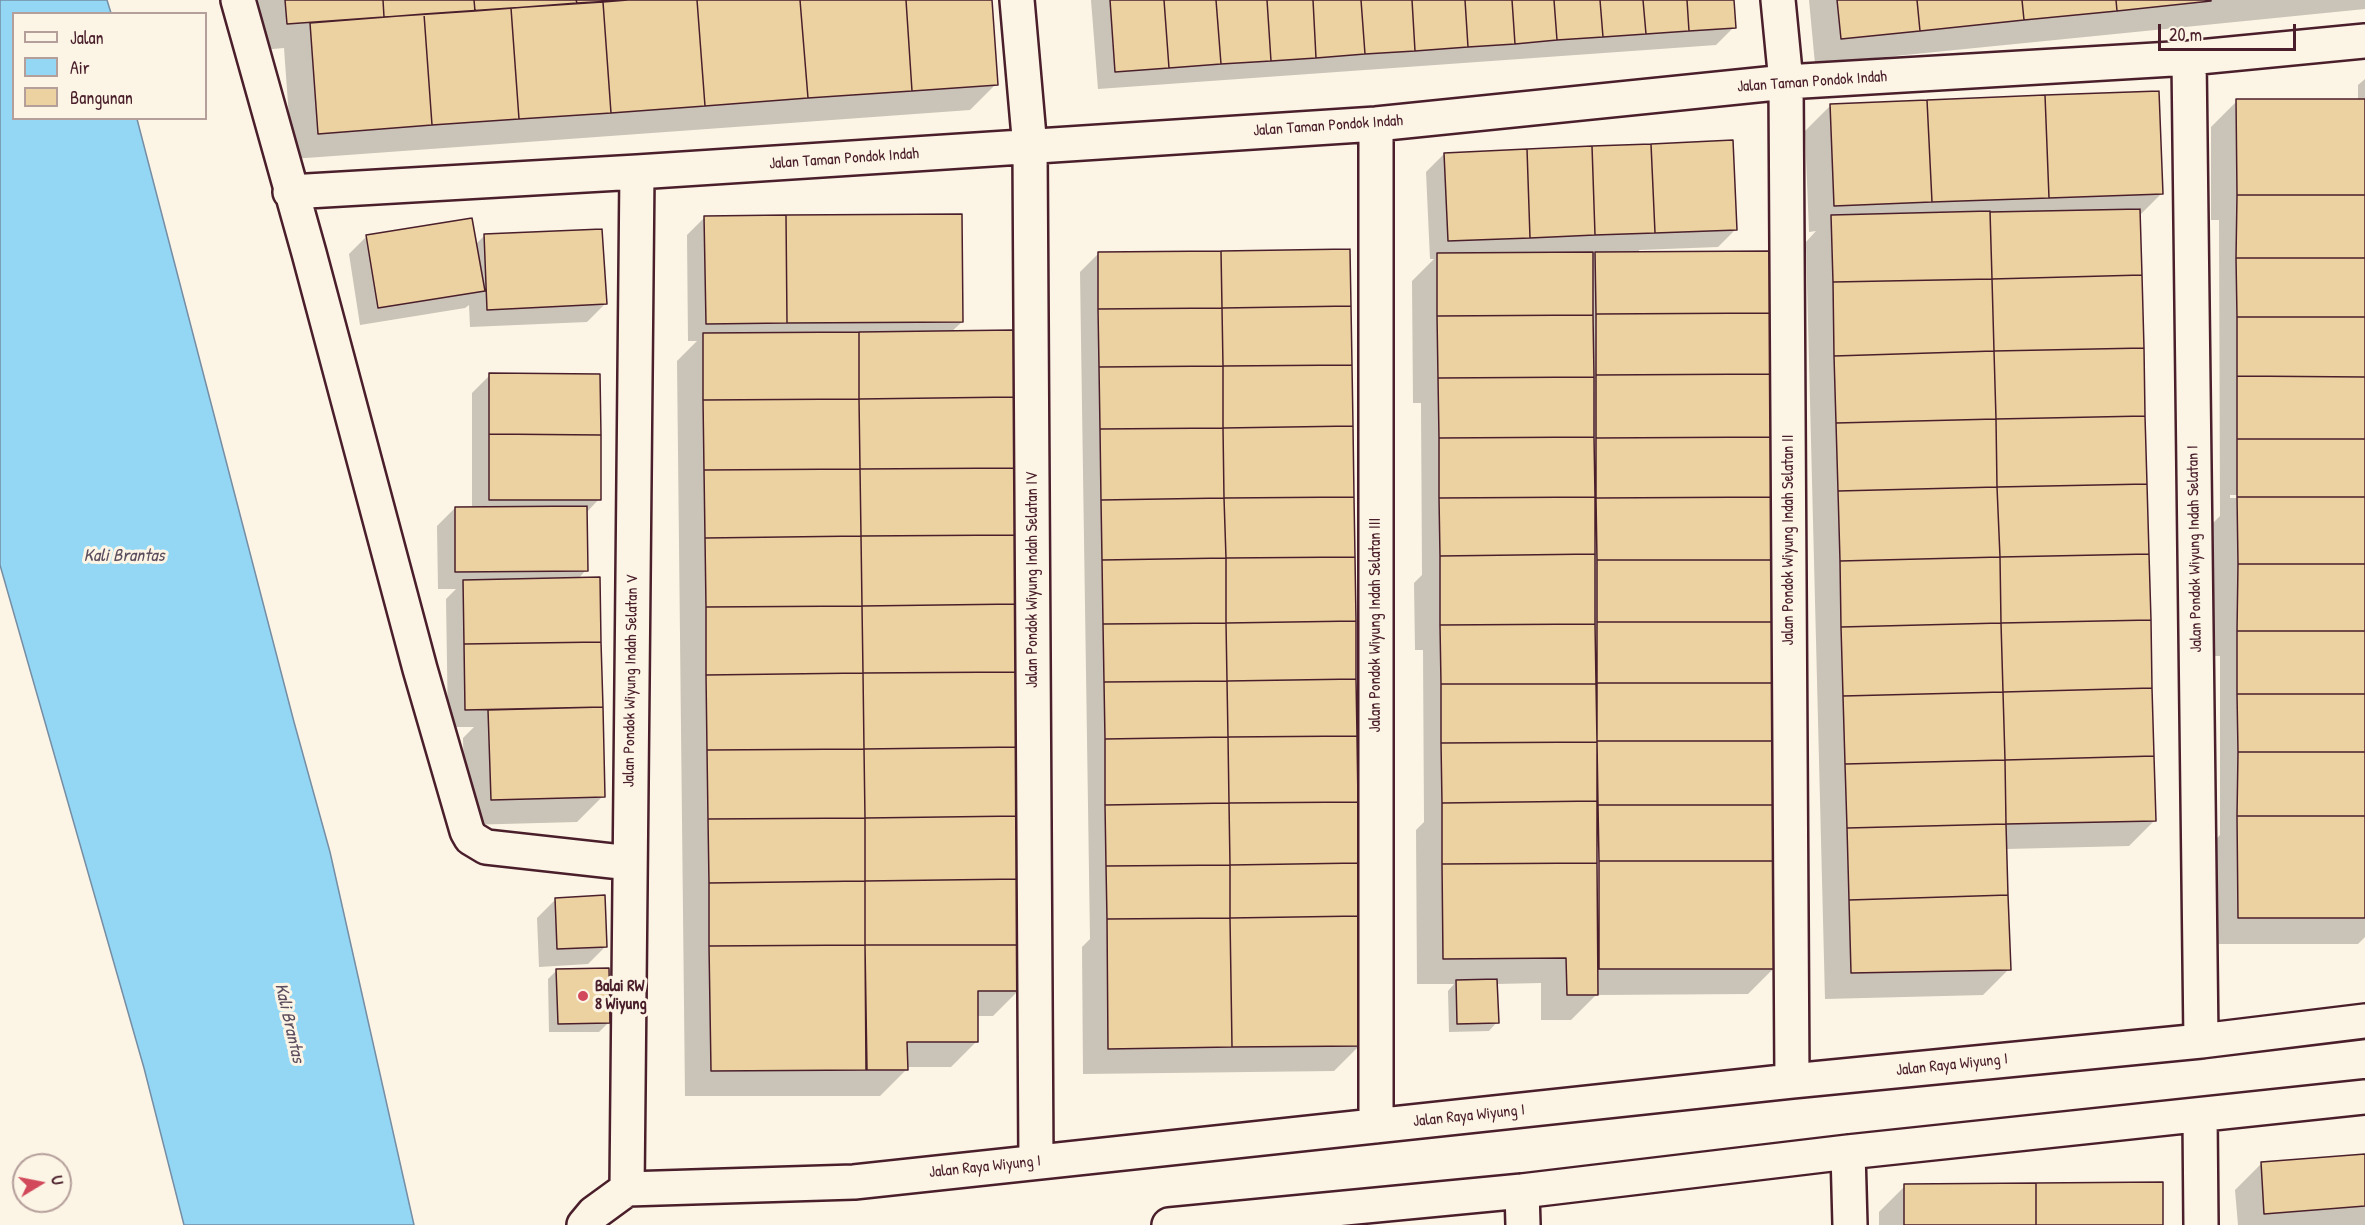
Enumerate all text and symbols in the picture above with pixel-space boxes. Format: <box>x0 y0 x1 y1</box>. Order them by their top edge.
legend <box>12 12 207 120</box>
scale bar <box>2161 12 2299 50</box>
text: 20 m <box>2169 22 2202 47</box>
text: Jalan <box>70 25 104 50</box>
text: Air <box>70 55 90 80</box>
street label: Jalan Taman Pondok Indah <box>1736 67 1888 97</box>
text: Bangunan <box>70 85 133 110</box>
street label: Jalan Taman Pondok Indah <box>1252 111 1404 141</box>
street label: Jalan Taman Pondok Indah <box>768 144 920 174</box>
street label: Jalan Pondok Wiyung Indah Selatan II <box>1779 434 1799 646</box>
street label: Jalan Pondok Wiyung Indah Selatan I <box>2184 445 2206 653</box>
street label: Jalan Pondok Wiyung Indah Selatan IV <box>1023 472 1043 688</box>
street label: Jalan Pondok Wiyung Indah Selatan III <box>1366 518 1386 732</box>
water label: Kali Brantas <box>84 545 164 567</box>
street label: Jalan Pondok Wiyung Indah Selatan V <box>620 575 642 787</box>
place label: Balai RW 8 Wiyung <box>595 977 647 1015</box>
water label: Kali Brantas <box>269 981 309 1065</box>
marker: Balai RW 8 Wiyung <box>576 989 590 1003</box>
street label: Jalan Raya Wiyung I <box>1895 1050 2009 1080</box>
street label: Jalan Raya Wiyung I <box>1412 1101 1526 1131</box>
street label: Jalan Raya Wiyung I <box>928 1152 1042 1182</box>
north arrow <box>12 1153 72 1213</box>
text: U <box>46 1174 69 1186</box>

